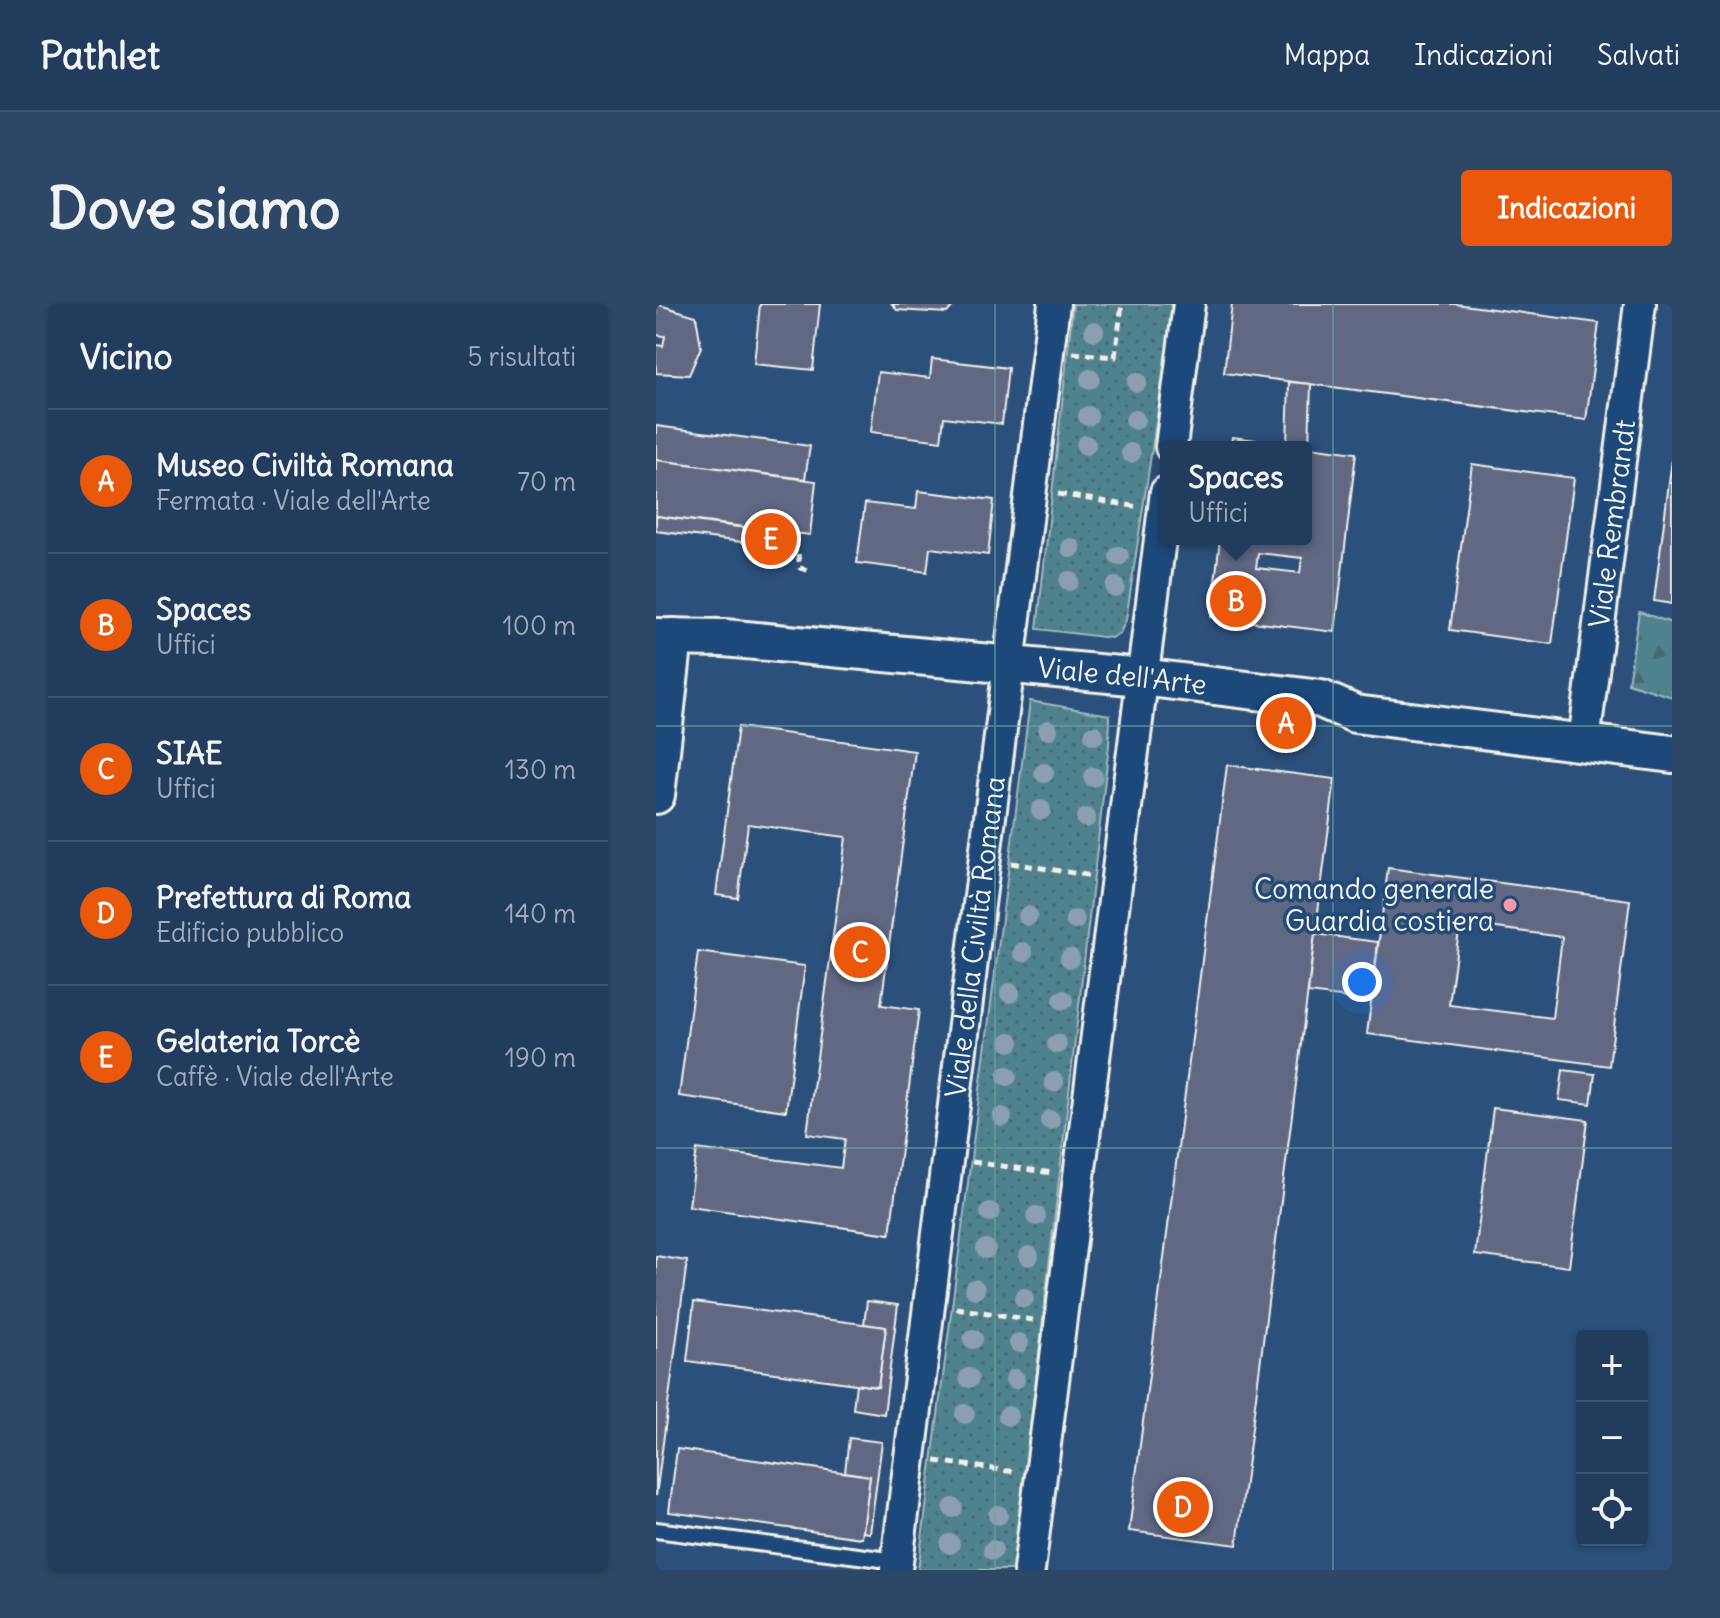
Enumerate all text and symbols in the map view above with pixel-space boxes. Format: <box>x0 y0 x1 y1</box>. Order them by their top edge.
text: Pathlet <box>40 32 160 79</box>
text: Mappa <box>1284 37 1370 73</box>
text: Indicazioni <box>1414 37 1553 73</box>
text: Salvati <box>1597 37 1680 73</box>
button: Indicazioni <box>1461 170 1672 246</box>
text: Dove siamo <box>48 173 340 243</box>
text: Vicino <box>80 335 173 378</box>
text: 5 risultati <box>467 340 576 373</box>
street label: Viale Rembrandt <box>1581 418 1643 630</box>
popup <box>1160 441 1312 545</box>
text: Museo Civiltà Romana <box>156 446 454 484</box>
text: Spaces <box>1188 458 1284 496</box>
text: A <box>98 465 114 498</box>
text: 70 m <box>517 465 576 498</box>
text: Fermata · Viale dell'Arte <box>156 484 431 517</box>
text: Uffici <box>1188 496 1248 529</box>
pin: E <box>745 509 797 569</box>
pin: B <box>1210 571 1262 631</box>
text: Spaces <box>156 590 251 628</box>
text: B <box>97 609 115 642</box>
text: 100 m <box>502 609 576 642</box>
text: Uffici <box>156 628 216 661</box>
street label: Viale dell'Arte <box>1036 649 1209 703</box>
pin: A <box>1260 693 1312 753</box>
text: SIAE <box>156 734 223 772</box>
text: C <box>97 753 115 786</box>
text: 130 m <box>505 753 576 786</box>
text: Uffici <box>156 772 216 805</box>
street label: Viale della Civiltà Romana <box>937 774 1013 1100</box>
place label: Comando generale Guardia costiera <box>1254 871 1494 939</box>
text: Prefettura di Roma <box>156 878 411 916</box>
marker: Comando generale Guardia costiera <box>1501 896 1519 914</box>
text: D <box>97 897 115 930</box>
text: 140 m <box>505 897 576 930</box>
text: Edificio pubblico <box>156 916 344 949</box>
pin: C <box>834 922 886 982</box>
your location <box>1342 962 1382 1002</box>
text: Gelateria Torcè <box>156 1022 360 1060</box>
text: E <box>98 1041 114 1074</box>
text: 190 m <box>505 1041 576 1074</box>
text: Caffè · Viale dell'Arte <box>156 1060 394 1093</box>
map controls <box>1576 1330 1648 1546</box>
button: + <box>1576 1330 1648 1402</box>
button: − <box>1576 1402 1648 1474</box>
button: locate <box>1576 1474 1648 1546</box>
pin: D <box>1157 1477 1209 1537</box>

